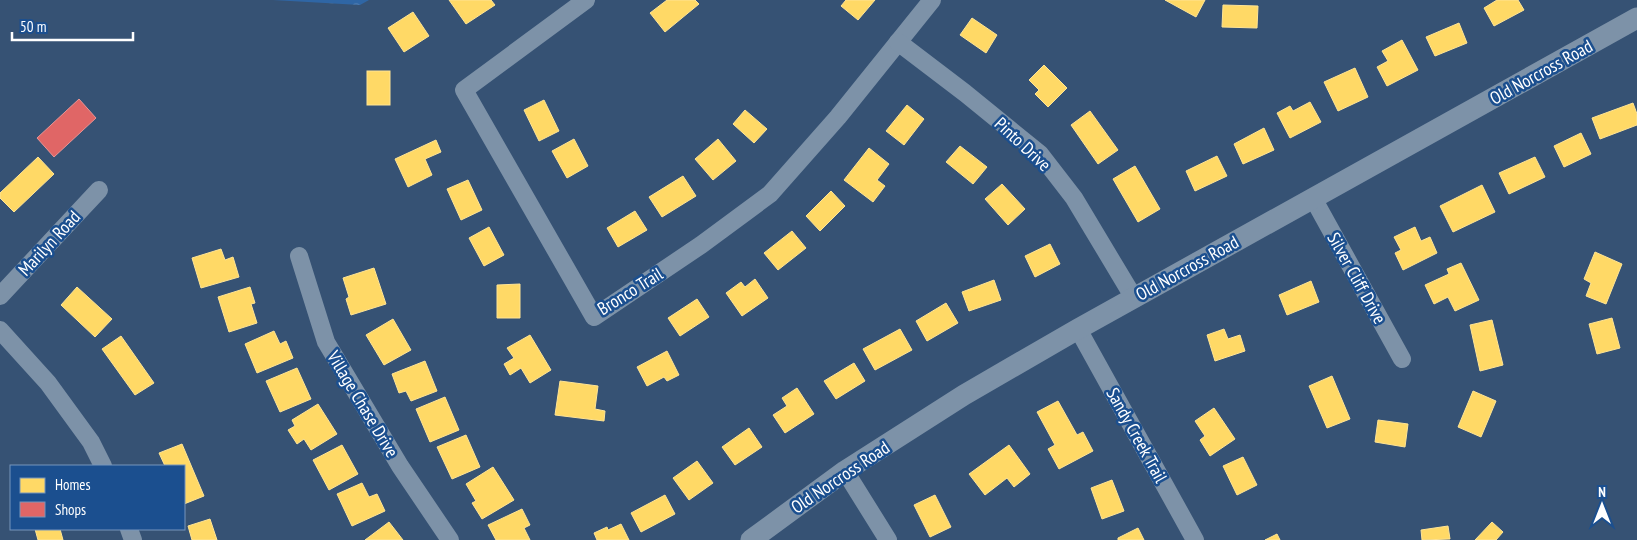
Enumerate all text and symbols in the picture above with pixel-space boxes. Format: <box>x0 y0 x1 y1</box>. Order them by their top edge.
scale bar <box>12 10 134 42</box>
text: 50 m <box>20 17 46 36</box>
street label: Old Norcross Road <box>1486 34 1596 110</box>
street label: Pinto Drive <box>990 112 1056 176</box>
street label: Marilyn Road <box>13 206 85 280</box>
street label: Silver Cliff Drive <box>1322 228 1392 328</box>
street label: Old Norcross Road <box>1132 230 1242 306</box>
street label: Bronco Trail <box>593 261 668 320</box>
street label: Village Chase Drive <box>322 346 404 461</box>
street label: Sandy Creek Trail <box>1101 384 1173 487</box>
street label: Old Norcross Road <box>786 436 894 518</box>
legend <box>10 465 185 530</box>
text: Homes <box>55 475 91 494</box>
north arrow <box>1577 480 1627 530</box>
text: N <box>1598 483 1606 501</box>
text: Shops <box>55 500 86 519</box>

